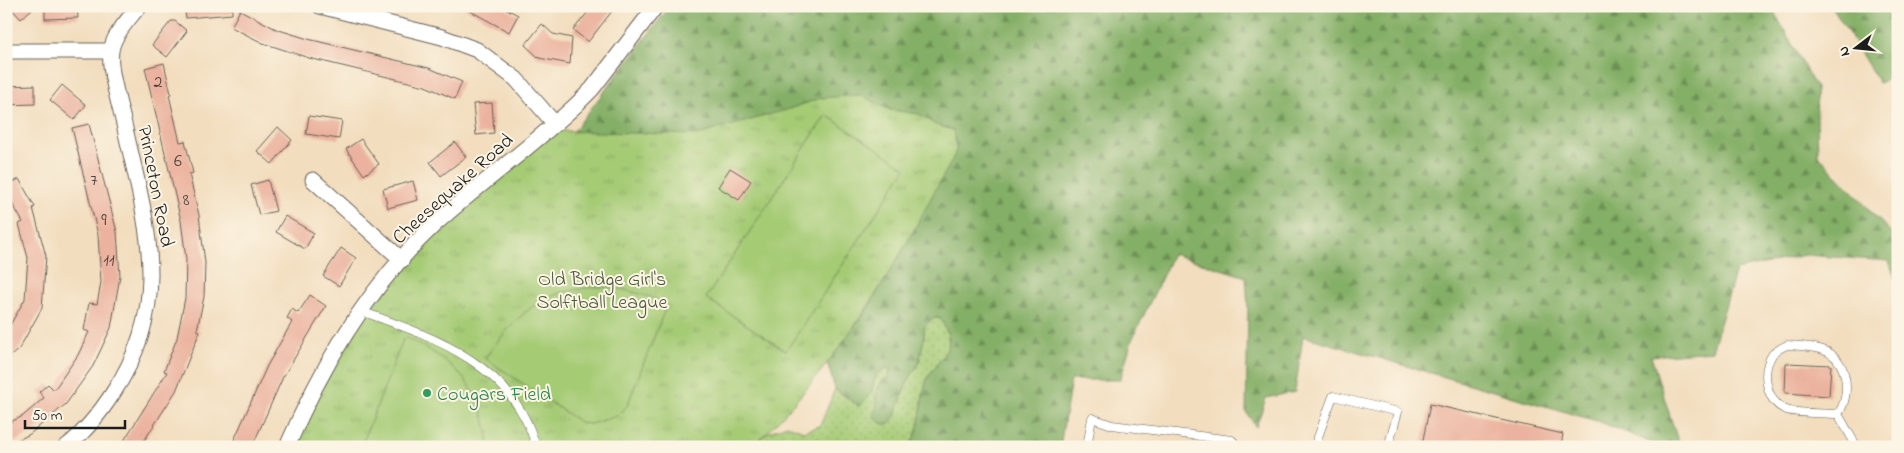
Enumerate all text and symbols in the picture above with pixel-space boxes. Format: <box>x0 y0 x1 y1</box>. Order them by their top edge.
north arrow <box>1832 22 1882 72</box>
text: N <box>1834 44 1856 59</box>
house number: 2 <box>154 70 163 96</box>
street label: Princeton Road <box>129 123 181 250</box>
street label: Cheesequake Road <box>387 127 521 252</box>
house number: 6 <box>174 149 182 175</box>
house number: 7 <box>90 168 98 194</box>
house number: 8 <box>183 188 190 214</box>
house number: 9 <box>101 208 107 234</box>
house number: 11 <box>103 248 115 274</box>
park label: Old Bridge Girl's Solftball League <box>537 266 667 319</box>
place label: Cougars Field <box>437 381 551 411</box>
marker: Cougars Field <box>421 387 433 399</box>
scale bar <box>25 398 125 430</box>
text: 50 m <box>32 405 63 427</box>

